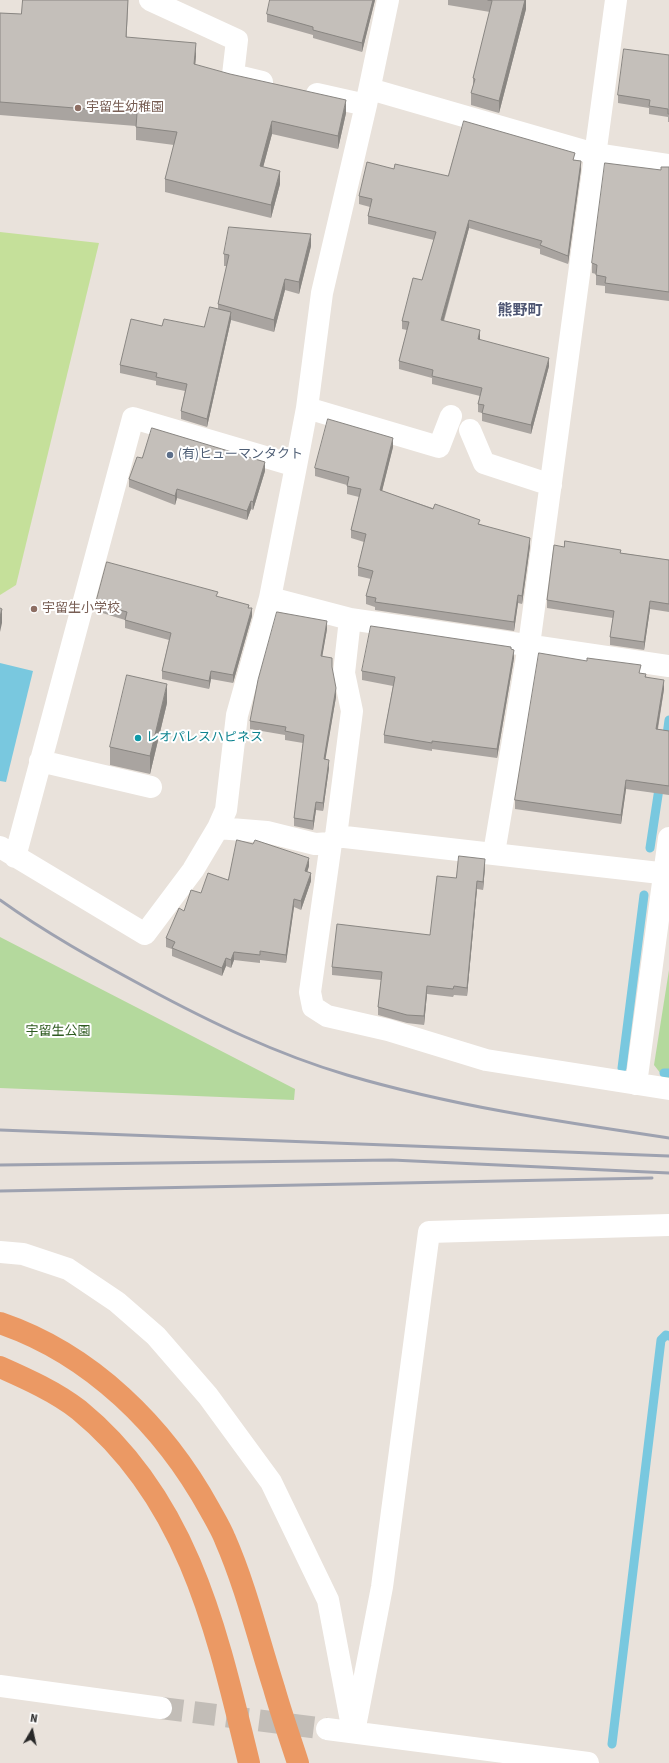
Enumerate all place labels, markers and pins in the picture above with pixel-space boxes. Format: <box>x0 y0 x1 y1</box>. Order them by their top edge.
place label: 宇留生幼稚園 <box>86 100 164 116</box>
marker: 宇留生幼稚園 <box>73 103 83 113</box>
place label: (有)ヒューマンタクト <box>178 447 303 463</box>
marker: (有)ヒューマンタクト <box>165 450 175 460</box>
place label: 宇留生小学校 <box>42 601 120 617</box>
marker: 宇留生小学校 <box>29 604 39 614</box>
place label: レオパレスハピネス <box>146 730 263 746</box>
marker: レオパレスハピネス <box>133 733 143 743</box>

